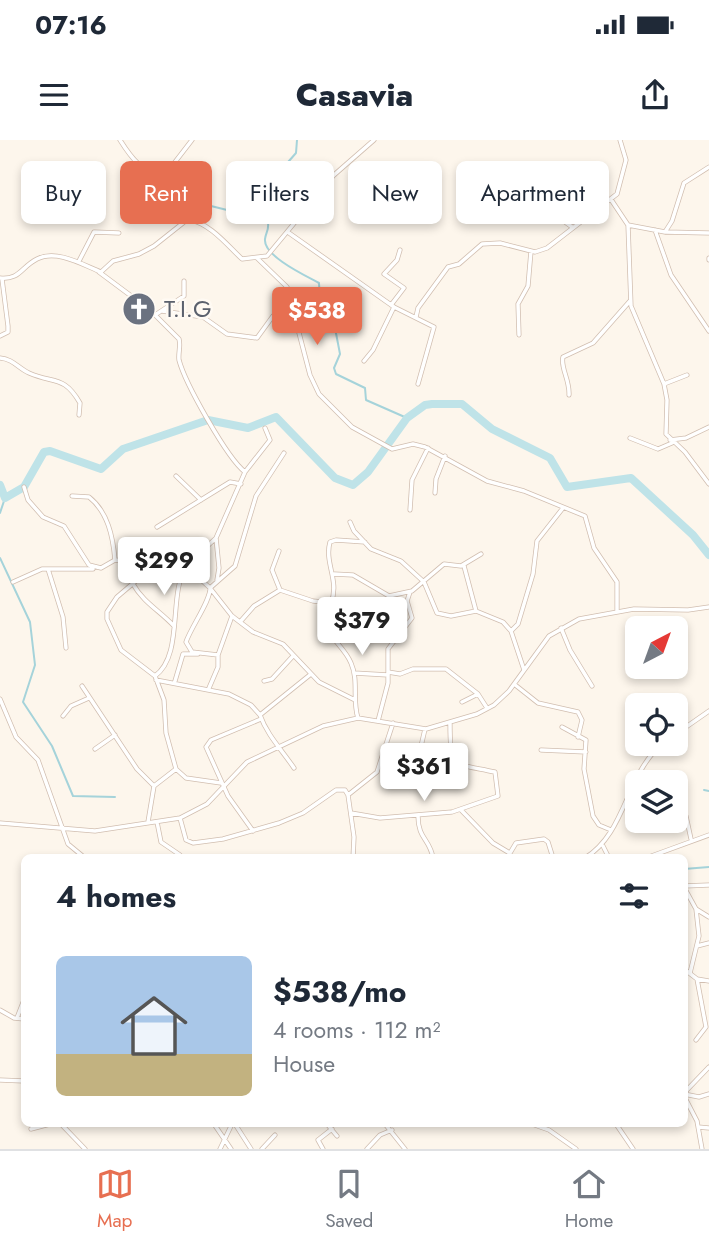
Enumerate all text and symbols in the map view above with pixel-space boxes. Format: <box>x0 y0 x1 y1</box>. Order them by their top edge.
text: 07:16 <box>35 6 107 44</box>
text: Casavia <box>296 72 413 118</box>
icon: menu <box>35 76 73 114</box>
icon: share <box>636 76 674 114</box>
chip: Buy <box>21 161 106 224</box>
chip: Rent <box>120 161 212 224</box>
chip: Filters <box>226 161 334 224</box>
chip: New <box>348 161 442 224</box>
chip: Apartment <box>456 161 609 224</box>
pin: $538 <box>276 288 358 347</box>
church icon: T.I.G <box>120 290 158 328</box>
place label: T.I.G <box>164 291 212 326</box>
text: $538 <box>288 293 346 327</box>
pin: $299 <box>123 538 205 597</box>
text: $299 <box>134 543 194 577</box>
pin: $379 <box>321 598 403 657</box>
text: $379 <box>333 603 391 637</box>
north arrow <box>625 616 688 679</box>
map controls <box>625 616 688 833</box>
button: locate <box>625 693 688 756</box>
pin: $361 <box>383 744 465 803</box>
text: $361 <box>396 749 452 783</box>
button: layers <box>625 770 688 833</box>
text: 4 homes <box>56 875 176 918</box>
icon: filters <box>615 877 653 915</box>
text: $538/mo <box>273 970 406 1013</box>
icon: home <box>112 984 196 1068</box>
text: 4 rooms · 112 m² <box>273 1013 440 1047</box>
text: House <box>273 1047 335 1081</box>
tab: Map <box>96 1165 134 1234</box>
tab: Saved <box>325 1165 373 1234</box>
tab: Home <box>565 1165 613 1234</box>

